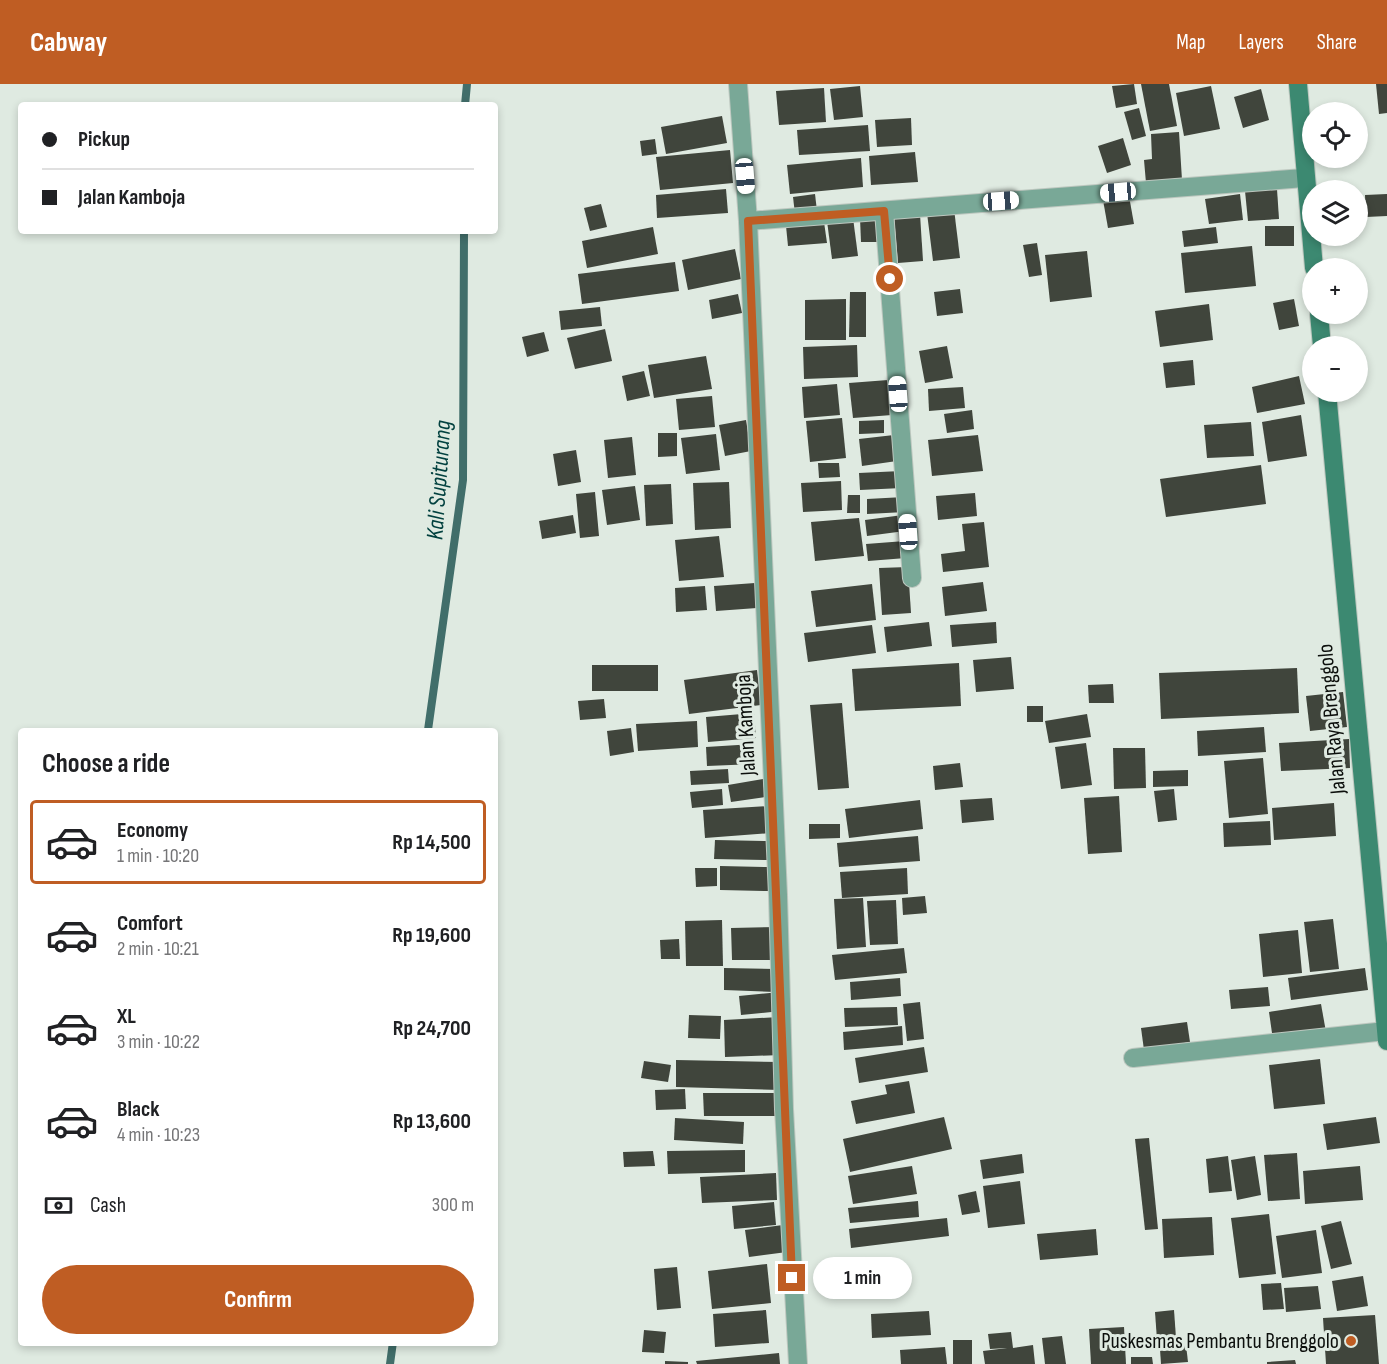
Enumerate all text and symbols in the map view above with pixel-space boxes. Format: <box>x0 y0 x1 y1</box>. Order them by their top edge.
text: Cabway <box>30 26 107 59</box>
text: Map <box>1176 30 1205 55</box>
text: Layers <box>1238 30 1284 55</box>
text: Share <box>1317 30 1357 55</box>
map controls <box>1302 102 1368 402</box>
button: locate <box>1302 102 1368 168</box>
text: Pickup <box>78 126 130 153</box>
car <box>734 157 756 195</box>
button: layers <box>1302 180 1368 246</box>
car <box>1099 181 1137 203</box>
text: Jalan Kamboja <box>78 184 185 211</box>
car <box>982 191 1020 211</box>
button: + <box>1302 258 1368 324</box>
route start <box>876 265 903 292</box>
button: − <box>1302 336 1368 402</box>
car <box>888 375 908 413</box>
water label: Kali Supiturang <box>420 419 458 541</box>
car <box>898 513 918 551</box>
street label: Jalan Raya Brenggolo <box>1312 643 1352 796</box>
street label: Jalan Kamboja <box>730 674 762 777</box>
text: Choose a ride <box>42 748 170 780</box>
icon: car <box>45 815 99 869</box>
text: Economy <box>117 817 188 844</box>
text: Rp 14,500 <box>392 829 471 856</box>
text: 1 min · 10:20 <box>117 844 199 868</box>
icon: car <box>45 908 99 962</box>
text: Comfort <box>117 910 183 937</box>
text: Rp 19,600 <box>392 922 471 949</box>
text: 2 min · 10:21 <box>117 937 199 961</box>
icon: car <box>45 1001 99 1055</box>
text: XL <box>117 1003 136 1030</box>
text: Rp 24,700 <box>393 1015 471 1042</box>
text: 3 min · 10:22 <box>117 1030 200 1054</box>
icon: car <box>45 1094 99 1148</box>
text: Black <box>117 1096 159 1123</box>
text: Rp 13,600 <box>393 1108 471 1135</box>
text: 4 min · 10:23 <box>117 1123 200 1147</box>
icon: cash <box>42 1189 75 1222</box>
text: Cash <box>90 1192 126 1219</box>
text: 300 m <box>432 1193 474 1217</box>
callout: 1 min <box>813 1257 912 1299</box>
route end <box>778 1264 805 1291</box>
button: Confirm <box>42 1265 474 1334</box>
text: 1 min <box>844 1266 881 1290</box>
place label: Puskesmas Pembantu Brenggolo <box>1101 1328 1339 1355</box>
marker: Puskesmas Pembantu Brenggolo <box>1344 1334 1358 1348</box>

